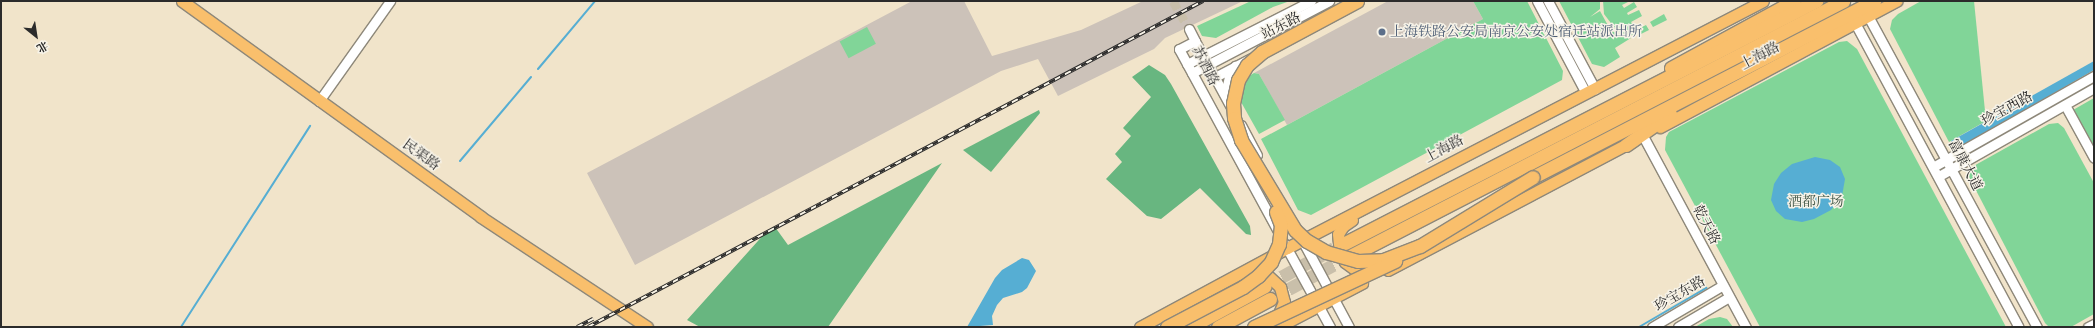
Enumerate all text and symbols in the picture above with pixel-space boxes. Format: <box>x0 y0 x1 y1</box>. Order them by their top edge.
street label: 站东路 <box>1258 9 1304 43</box>
north arrow <box>16 16 56 56</box>
place label: 上海铁路公安局南京公安处宿迁站派出所 <box>1390 24 1642 40</box>
marker: 上海铁路公安局南京公安处宿迁站派出所 <box>1377 27 1387 37</box>
text: 北 <box>34 38 51 56</box>
street label: 上海路 <box>1738 39 1782 73</box>
street label: 苏酒路 <box>1188 43 1222 89</box>
street label: 珍宝西路 <box>1978 88 2036 130</box>
street label: 上海路 <box>1422 132 1466 166</box>
street label: 民渠路 <box>399 136 443 174</box>
street label: 富康大道 <box>1944 136 1986 194</box>
park label: 酒都广场 <box>1788 194 1844 210</box>
street label: 乾天路 <box>1689 203 1723 247</box>
street label: 珍宝东路 <box>1652 273 1708 315</box>

